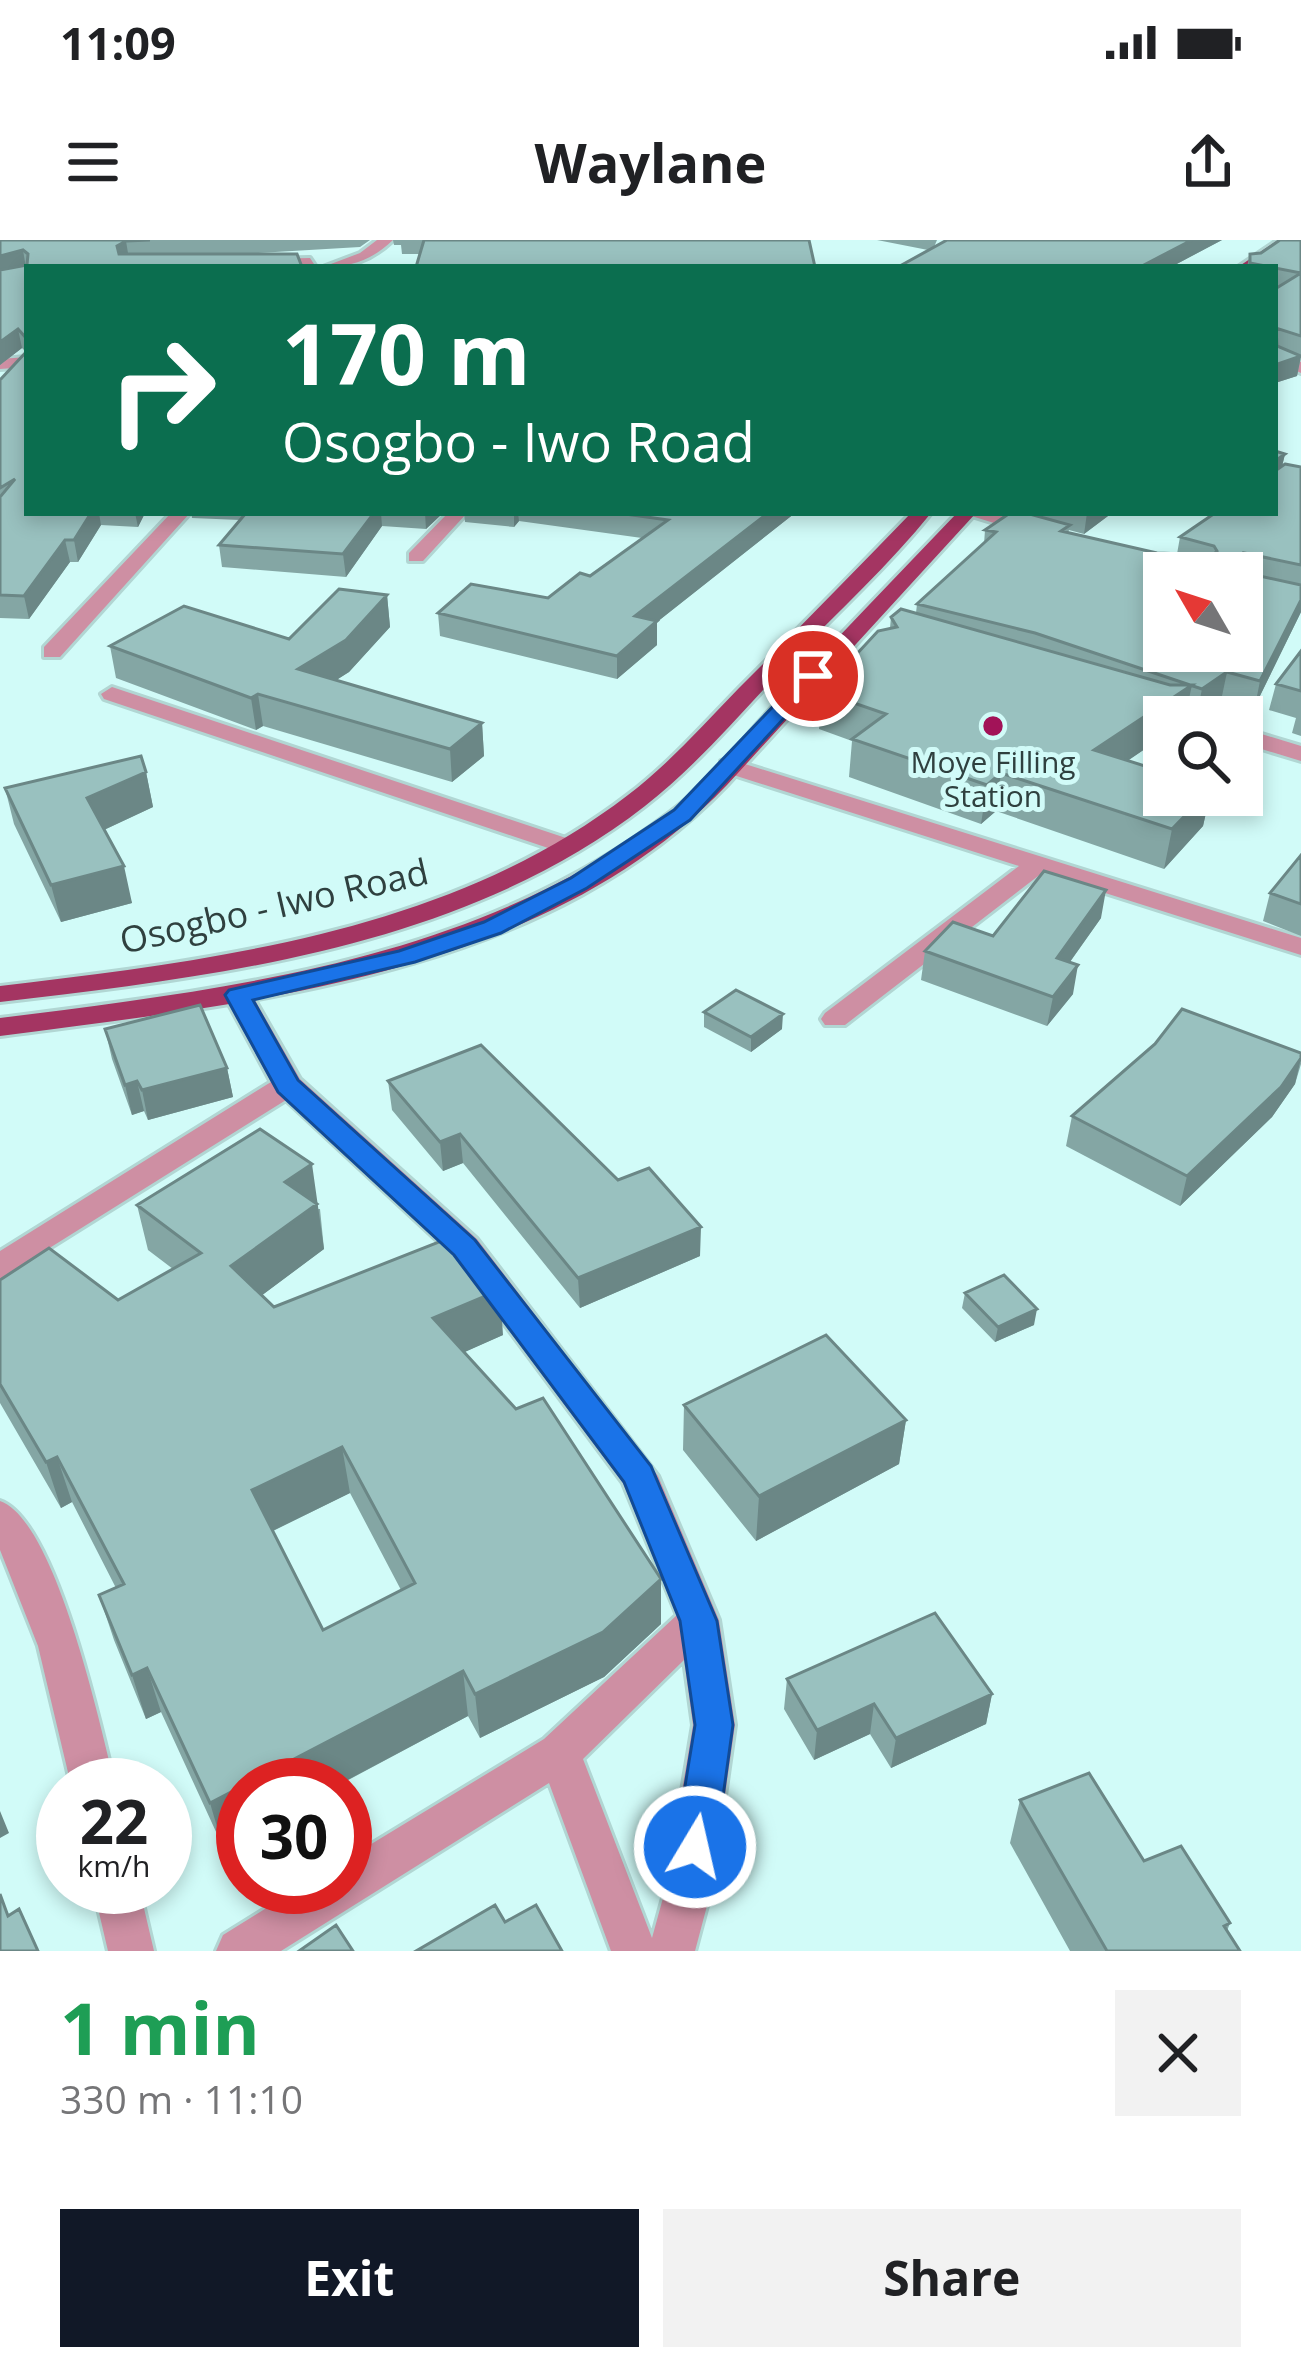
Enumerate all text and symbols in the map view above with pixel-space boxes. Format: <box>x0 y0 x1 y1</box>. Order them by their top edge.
text: 11:09 <box>60 12 176 73</box>
text: Waylane <box>534 125 767 199</box>
icon: menu <box>60 129 126 195</box>
icon: share <box>1175 129 1241 195</box>
text: 170 m <box>282 295 530 410</box>
icon: right <box>84 312 240 468</box>
text: Osogbo - Iwo Road <box>282 404 755 478</box>
north arrow <box>1143 552 1263 672</box>
map controls <box>1143 552 1263 816</box>
pin <box>762 625 864 727</box>
icon: arrive <box>780 643 846 709</box>
button: search <box>1143 696 1263 816</box>
marker: Moye Filling Station <box>980 713 1006 739</box>
place label: Moye Filling Station <box>910 741 1076 816</box>
street label: Osogbo - Iwo Road <box>115 846 433 965</box>
speed limit sign: 30 <box>216 1758 372 1914</box>
text: 22 <box>80 1780 148 1862</box>
position arrow <box>632 1784 758 1910</box>
text: km/h <box>78 1845 150 1886</box>
text: 1 min <box>60 1978 260 2076</box>
button: close <box>1115 1990 1241 2116</box>
text: 330 m · 11:10 <box>60 2072 303 2125</box>
button: Exit <box>60 2209 639 2347</box>
button: Share <box>663 2209 1241 2347</box>

